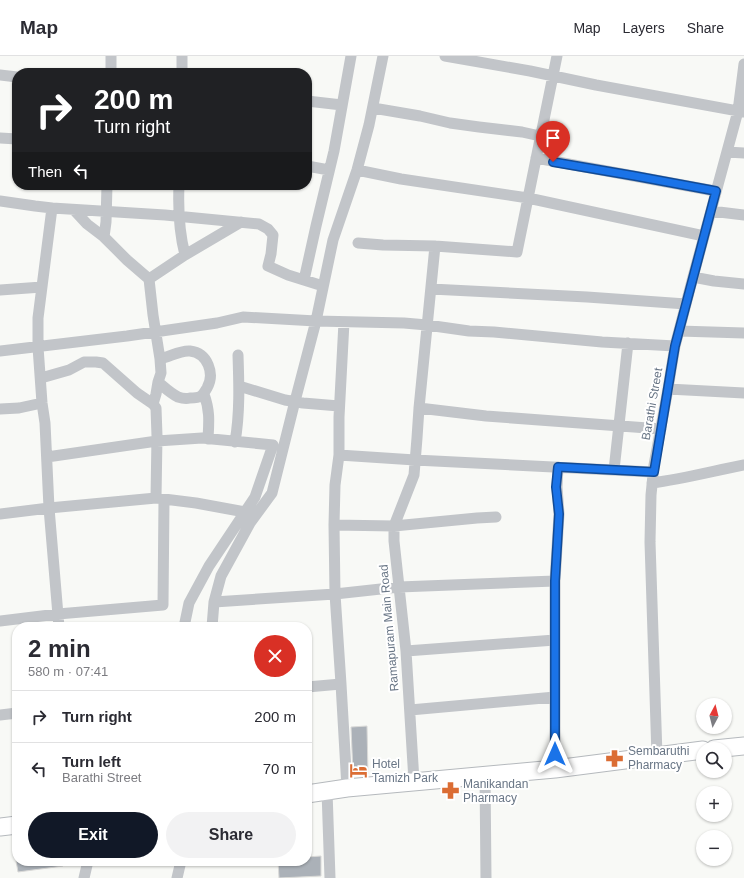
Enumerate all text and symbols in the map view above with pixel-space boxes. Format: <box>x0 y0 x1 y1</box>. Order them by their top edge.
text: Map <box>20 17 58 38</box>
text: Map <box>573 20 601 36</box>
text: Layers <box>623 20 665 36</box>
text: Share <box>687 20 724 36</box>
icon: right <box>28 84 80 136</box>
text: 200 m <box>94 84 173 115</box>
text: Turn right <box>94 117 170 137</box>
pin <box>536 121 570 162</box>
icon: arrive <box>542 127 564 149</box>
icon: left <box>70 160 92 182</box>
text: Then <box>28 163 62 180</box>
street label: Barathi Street <box>639 366 665 441</box>
street label: Ramapuram Main Road <box>376 564 402 692</box>
text: 2 min <box>28 635 91 662</box>
button: close <box>254 635 296 677</box>
text: 580 m · 07:41 <box>28 664 108 679</box>
north arrow <box>696 698 732 734</box>
map controls <box>696 698 732 866</box>
icon: right <box>28 706 50 728</box>
text: Turn right <box>62 708 132 725</box>
text: 200 m <box>254 708 296 725</box>
position arrow <box>534 733 576 775</box>
button: search <box>696 742 732 778</box>
place label: Sembaruthi Pharmacy <box>628 744 689 772</box>
pharmacy icon: Sembaruthi Pharmacy <box>605 748 625 768</box>
text: Turn left <box>62 753 121 770</box>
place label: Hotel Tamizh Park <box>372 757 439 785</box>
icon: left <box>28 758 50 780</box>
text: 70 m <box>263 760 296 777</box>
hotel icon: Hotel Tamizh Park <box>349 761 369 781</box>
text: Barathi Street <box>62 770 142 785</box>
place label: Manikandan Pharmacy <box>463 777 528 805</box>
pharmacy icon: Manikandan Pharmacy <box>440 781 460 801</box>
button: + <box>696 786 732 822</box>
button: Exit <box>28 812 158 858</box>
button: Share <box>166 812 296 858</box>
button: − <box>696 830 732 866</box>

